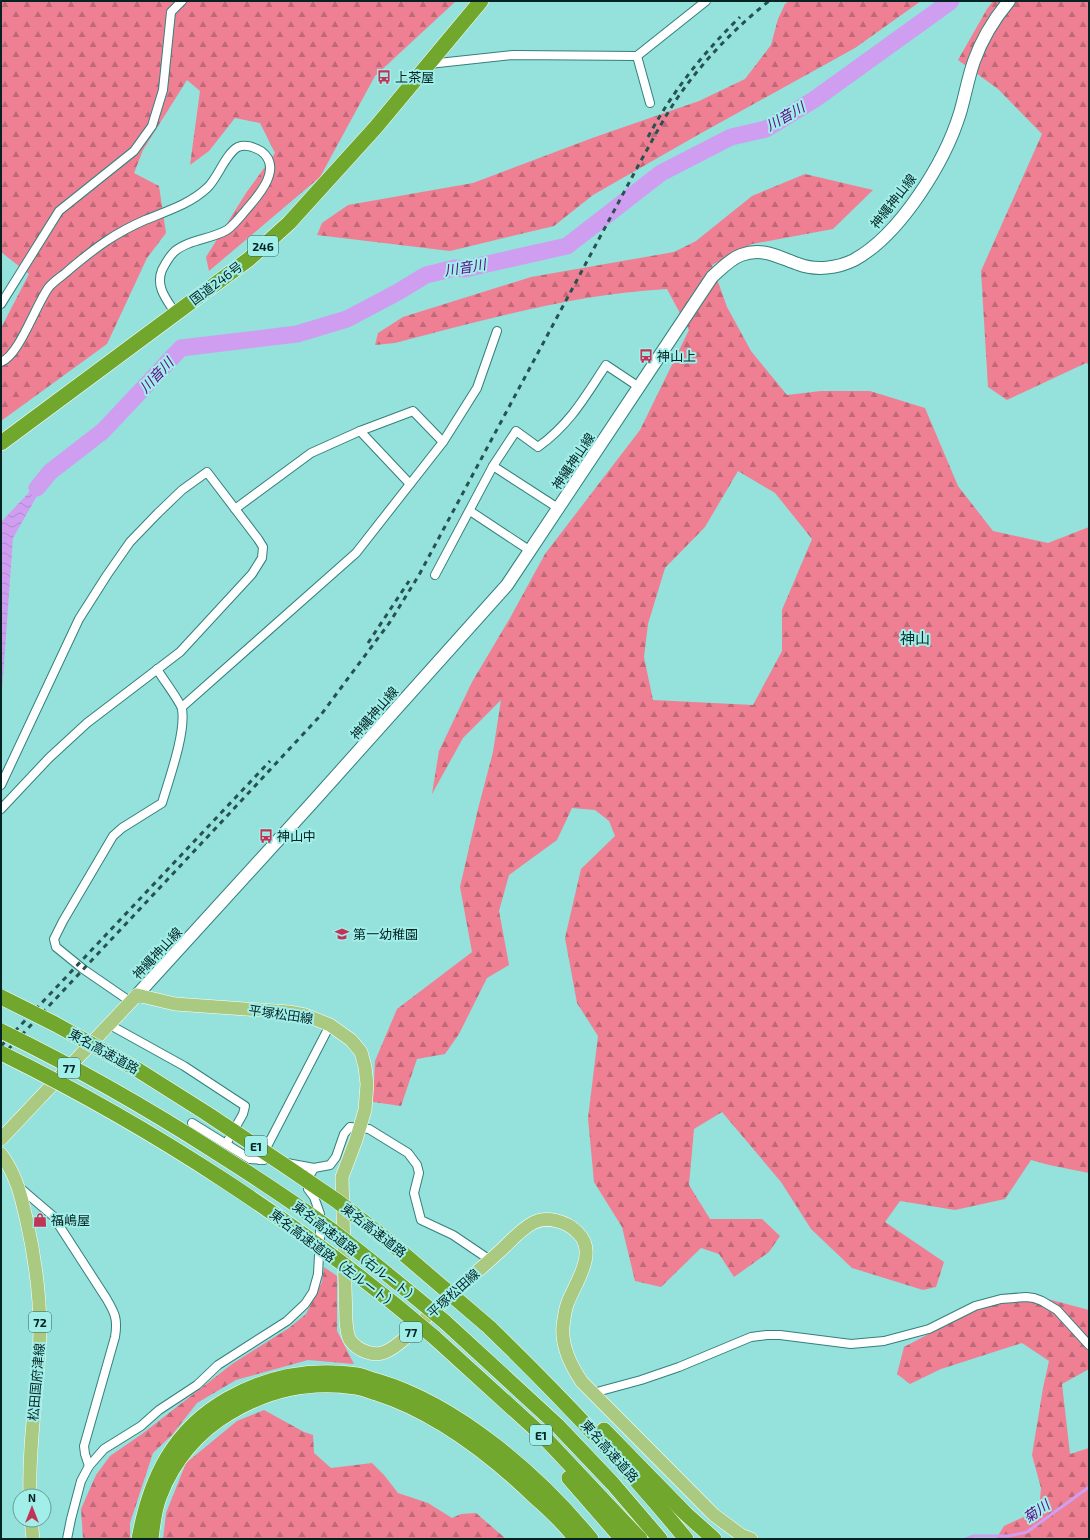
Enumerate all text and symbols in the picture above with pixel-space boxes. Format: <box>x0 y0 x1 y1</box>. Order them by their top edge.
bus stop icon: 上茶屋 <box>376 69 392 85</box>
place label: 上茶屋 <box>395 69 434 85</box>
water label: 川音川 <box>763 97 809 134</box>
street label: 神縄神山線 <box>867 170 919 232</box>
road number: 246 <box>248 236 278 256</box>
water label: 川音川 <box>443 255 489 279</box>
street label: 国道246号 <box>187 258 245 308</box>
bus stop icon: 神山上 <box>638 348 654 364</box>
place label: 神山上 <box>657 348 696 364</box>
water label: 川音川 <box>135 352 178 396</box>
street label: 神縄神山線 <box>548 430 598 492</box>
district label: 神山 <box>900 629 930 647</box>
street label: 神縄神山線 <box>347 683 401 743</box>
bus stop icon: 神山中 <box>258 828 274 844</box>
place label: 神山中 <box>277 828 316 844</box>
street label: 神縄神山線 <box>129 924 185 982</box>
school or university icon: 第一幼稚園 <box>334 926 350 942</box>
place label: 第一幼稚園 <box>353 926 418 942</box>
street label: 平塚松田線 <box>248 1002 314 1026</box>
street label: 東名高速道路 <box>66 1025 142 1077</box>
road number: 77 <box>58 1058 80 1078</box>
road number: E1 <box>245 1136 267 1156</box>
street label: 東名高速道路（右ルート） <box>290 1198 422 1306</box>
street label: 東名高速道路 <box>338 1200 410 1260</box>
street label: 東名高速道路（左ルート） <box>267 1206 401 1312</box>
shop icon: 福嶋屋 <box>32 1212 48 1228</box>
place label: 福嶋屋 <box>51 1212 90 1228</box>
street label: 平塚松田線 <box>423 1265 483 1321</box>
road number: 72 <box>29 1312 51 1332</box>
road number: 77 <box>400 1322 422 1342</box>
street label: 松田国府津線 <box>25 1342 47 1422</box>
street label: 東名高速道路 <box>578 1417 642 1485</box>
road number: E1 <box>530 1425 552 1445</box>
north arrow <box>12 1488 52 1528</box>
text: N <box>28 1491 36 1504</box>
water label: 菊川 <box>1020 1495 1054 1526</box>

